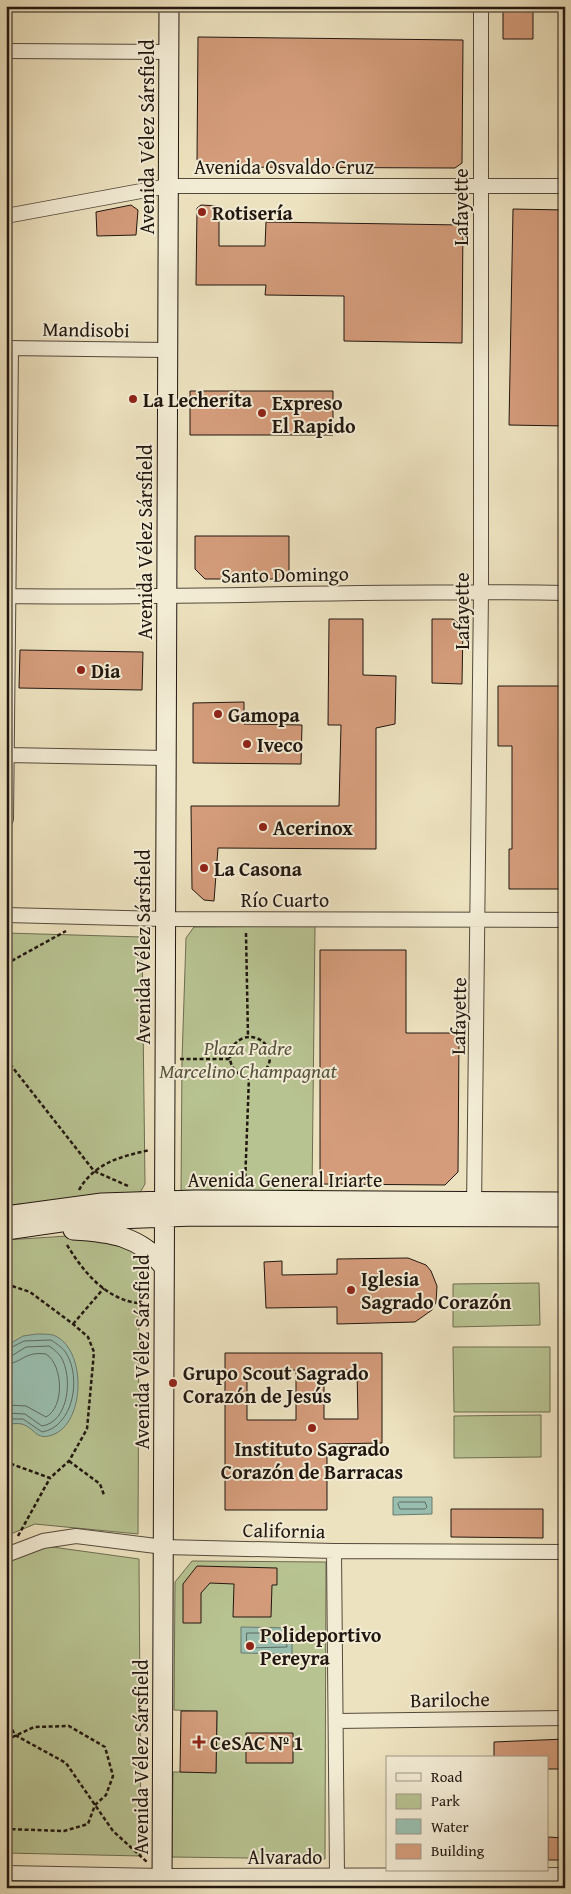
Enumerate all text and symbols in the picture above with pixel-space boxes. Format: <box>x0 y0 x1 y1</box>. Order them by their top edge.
street label: Avenida Vélez Sársfield <box>132 39 161 235</box>
street label: Avenida Osvaldo Cruz <box>194 152 374 181</box>
street label: Lafayette <box>446 168 475 246</box>
place label: Rotisería <box>212 198 294 227</box>
marker: Rotisería <box>196 206 208 218</box>
street label: Mandisobi <box>42 314 130 344</box>
place label: La Lecherita <box>143 385 253 414</box>
place label: Expreso El Rapido <box>272 388 356 440</box>
marker: La Lecherita <box>127 393 139 405</box>
marker: Expreso El Rapido <box>256 407 268 419</box>
street label: Avenida Vélez Sársfield <box>130 444 159 640</box>
street label: Santo Domingo <box>221 558 349 590</box>
street label: Lafayette <box>447 572 476 650</box>
place label: Dia <box>91 656 121 685</box>
marker: Dia <box>75 664 87 676</box>
place label: Gamopa <box>228 700 301 729</box>
marker: Gamopa <box>212 708 224 720</box>
place label: Iveco <box>257 730 304 759</box>
marker: Iveco <box>241 738 253 750</box>
place label: Acerinox <box>273 813 353 842</box>
marker: Acerinox <box>257 821 269 833</box>
street label: Avenida Vélez Sársfield <box>128 849 157 1045</box>
place label: La Casona <box>214 854 303 883</box>
marker: La Casona <box>198 862 210 874</box>
street label: Río Cuarto <box>241 885 329 914</box>
street label: Lafayette <box>443 977 473 1055</box>
park label: Plaza Padre Marcelino Champagnat <box>159 1033 337 1085</box>
street label: Avenida General Iriarte <box>188 1165 382 1194</box>
street label: Avenida Vélez Sársfield <box>127 1254 156 1450</box>
place label: Iglesia Sagrado Corazón <box>361 1264 511 1316</box>
marker: Iglesia Sagrado Corazón <box>345 1284 357 1296</box>
place label: Grupo Scout Sagrado Corazón de Jesús <box>183 1358 369 1410</box>
marker: Grupo Scout Sagrado Corazón de Jesús <box>167 1377 179 1389</box>
marker: Instituto Sagrado Corazón de Barracas <box>306 1422 318 1434</box>
place label: Instituto Sagrado Corazón de Barracas <box>221 1434 403 1486</box>
street label: California <box>242 1515 326 1545</box>
place label: Polideportivo Pereyra <box>260 1620 382 1672</box>
marker: Polideportivo Pereyra <box>244 1640 256 1652</box>
street label: Avenida Vélez Sársfield <box>126 1659 155 1855</box>
street label: Bariloche <box>410 1684 490 1714</box>
place label: CeSAC Nº 1 <box>210 1728 304 1757</box>
marker: CeSAC Nº 1 <box>192 1735 206 1749</box>
legend <box>386 1756 548 1872</box>
text: Road <box>431 1766 462 1787</box>
text: Park <box>431 1790 460 1811</box>
text: Water <box>431 1816 469 1837</box>
text: Building <box>431 1840 485 1861</box>
street label: Alvarado <box>247 1842 323 1871</box>

